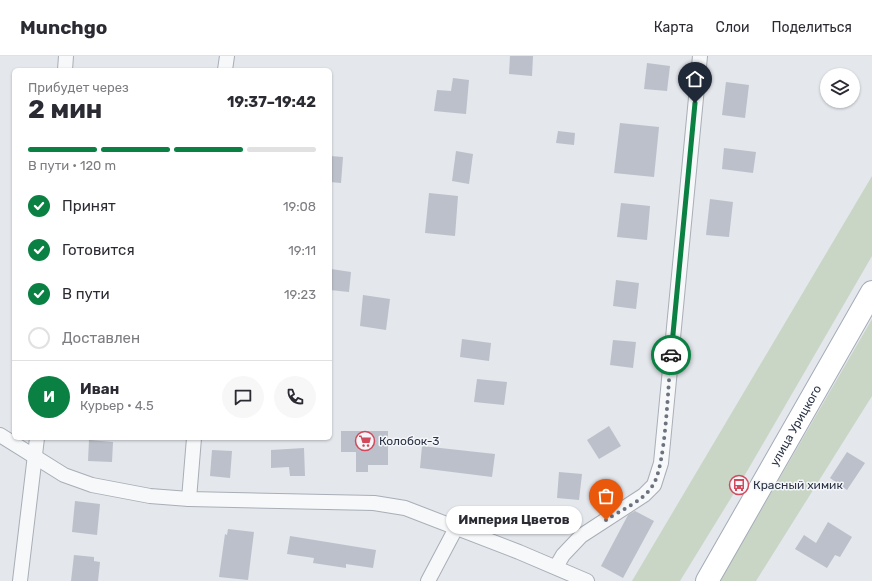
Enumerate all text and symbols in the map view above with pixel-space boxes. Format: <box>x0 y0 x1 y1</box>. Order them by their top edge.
text: Munchgo <box>20 16 107 39</box>
text: Карта <box>654 19 694 36</box>
text: Слои <box>716 19 750 36</box>
text: Поделиться <box>772 19 852 36</box>
pin <box>678 62 712 103</box>
icon: home <box>684 68 706 90</box>
map controls <box>820 68 860 108</box>
button: layers <box>820 68 860 108</box>
text: Прибудет через <box>28 80 129 95</box>
text: 19:37–19:42 <box>227 93 316 111</box>
text: 2 мин <box>28 94 102 125</box>
text: В пути · 120 m <box>28 158 116 173</box>
icon: check <box>28 195 50 217</box>
text: Принят <box>62 197 116 215</box>
text: 19:08 <box>283 199 316 214</box>
icon: check <box>28 239 50 261</box>
text: Готовится <box>62 241 135 259</box>
text: 19:11 <box>288 243 316 258</box>
icon: check <box>28 283 50 305</box>
text: В пути <box>62 285 110 303</box>
text: 19:23 <box>284 287 316 302</box>
text: Доставлен <box>62 329 140 347</box>
courier <box>651 335 691 375</box>
icon: car <box>660 344 682 366</box>
button: chat <box>222 376 264 418</box>
button: phone <box>274 376 316 418</box>
text: Иван <box>80 380 119 398</box>
street label: улица Урицкого <box>767 382 824 469</box>
text: И <box>43 388 55 406</box>
text: Курьер · 4.5 <box>80 398 154 413</box>
supermarket icon: Колобок-3 <box>354 430 376 452</box>
place label: Колобок-3 <box>379 434 440 448</box>
bus stop icon: Красный химик <box>728 474 750 496</box>
place label: Красный химик <box>753 478 843 492</box>
pin <box>589 479 623 520</box>
icon: bag <box>595 485 617 507</box>
callout: Империя Цветов <box>446 506 582 534</box>
text: Империя Цветов <box>458 512 570 527</box>

